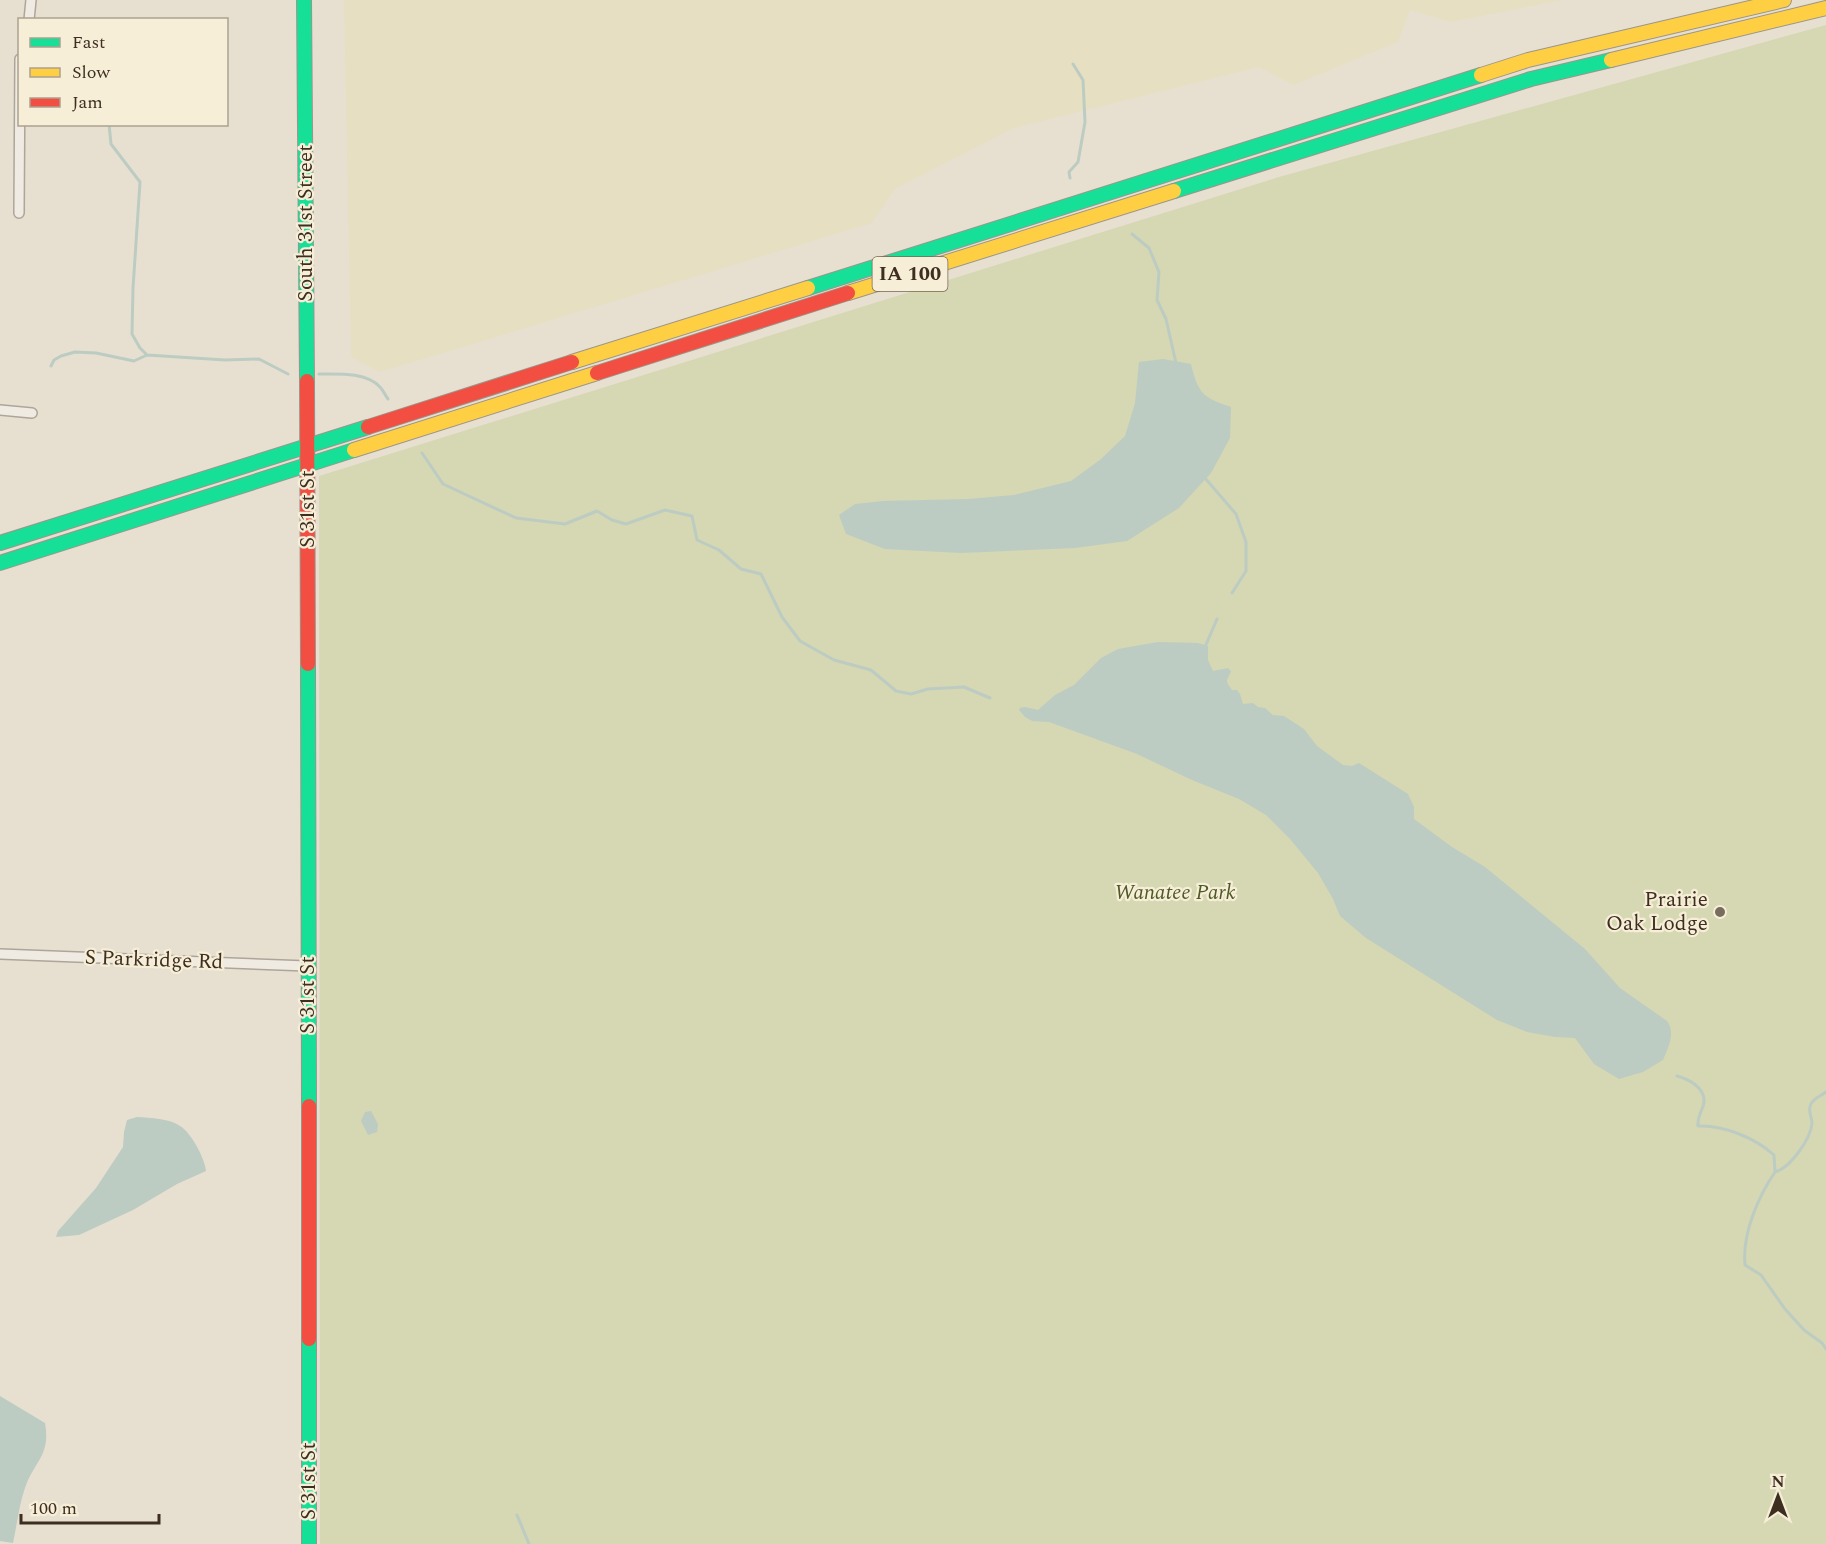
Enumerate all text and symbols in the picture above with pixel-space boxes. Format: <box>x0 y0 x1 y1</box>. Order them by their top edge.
legend <box>18 18 228 126</box>
text: Fast <box>72 29 105 56</box>
text: Slow <box>72 59 111 86</box>
text: Jam <box>72 89 103 116</box>
street label: South 31st Street <box>290 144 322 302</box>
road number: IA 100 <box>872 257 948 291</box>
street label: S 31st St <box>292 470 324 548</box>
park label: Wanatee Park <box>1114 877 1236 909</box>
place label: Prairie Oak Lodge <box>1606 884 1708 940</box>
marker: Prairie Oak Lodge <box>1713 905 1727 919</box>
street label: S Parkridge Rd <box>84 942 224 978</box>
street label: S 31st St <box>292 956 324 1034</box>
street label: S 31st St <box>293 1442 325 1520</box>
north arrow <box>1748 1466 1808 1526</box>
text: N <box>1771 1470 1785 1494</box>
scale bar <box>21 1487 159 1525</box>
text: 100 m <box>30 1495 77 1522</box>

